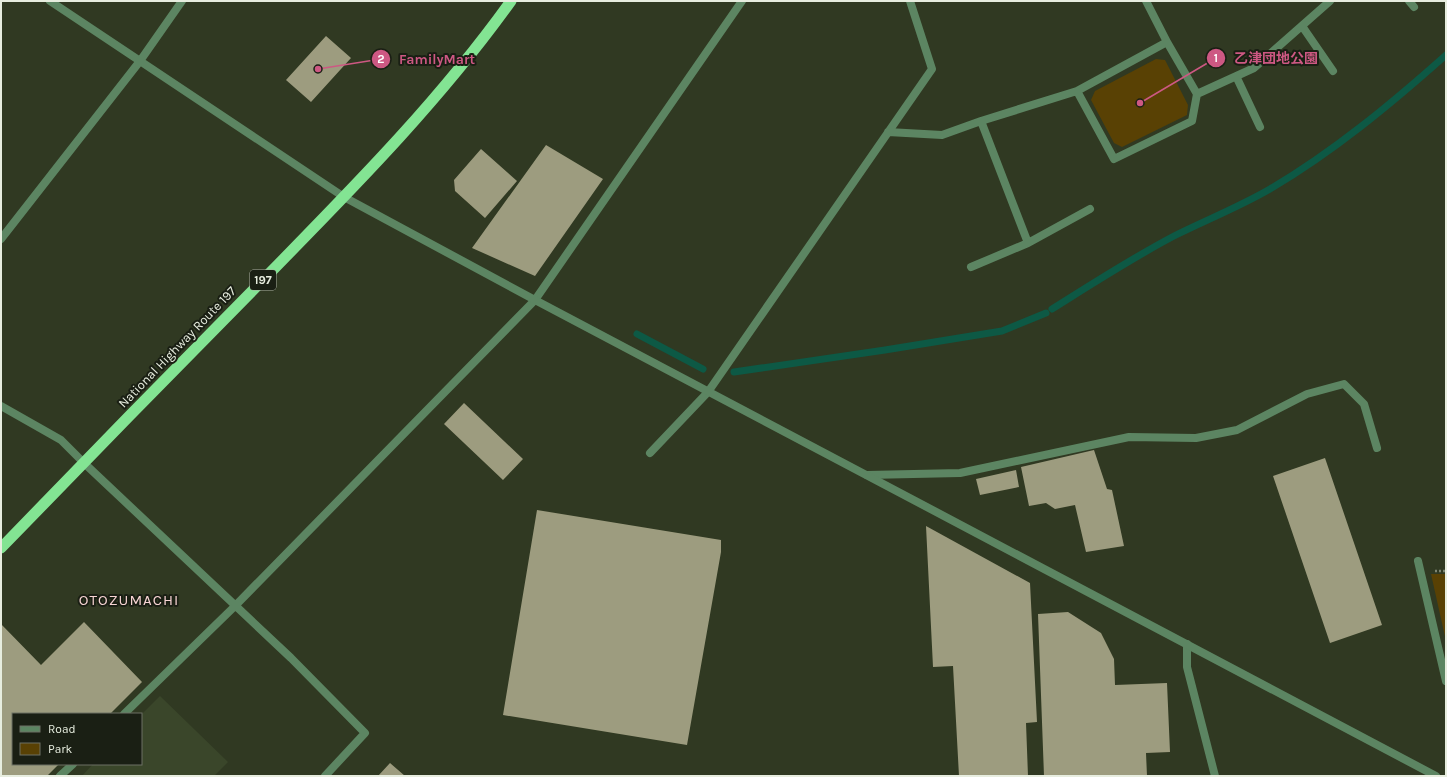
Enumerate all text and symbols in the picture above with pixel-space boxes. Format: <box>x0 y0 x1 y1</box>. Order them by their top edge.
callout: 乙津団地公園 <box>1206 45 1326 71</box>
callout: FamilyMart <box>371 46 483 72</box>
text: 乙津団地公園 <box>1234 50 1318 67</box>
text: FamilyMart <box>399 51 476 68</box>
text: 1 <box>1214 51 1218 65</box>
text: 2 <box>377 52 385 66</box>
road number: 197 <box>250 270 276 290</box>
street label: National Highway Route 197 <box>115 283 239 411</box>
district label: OTOZUMACHI <box>79 591 179 609</box>
legend <box>12 713 142 765</box>
text: Road <box>48 722 76 736</box>
text: Park <box>48 742 73 756</box>

